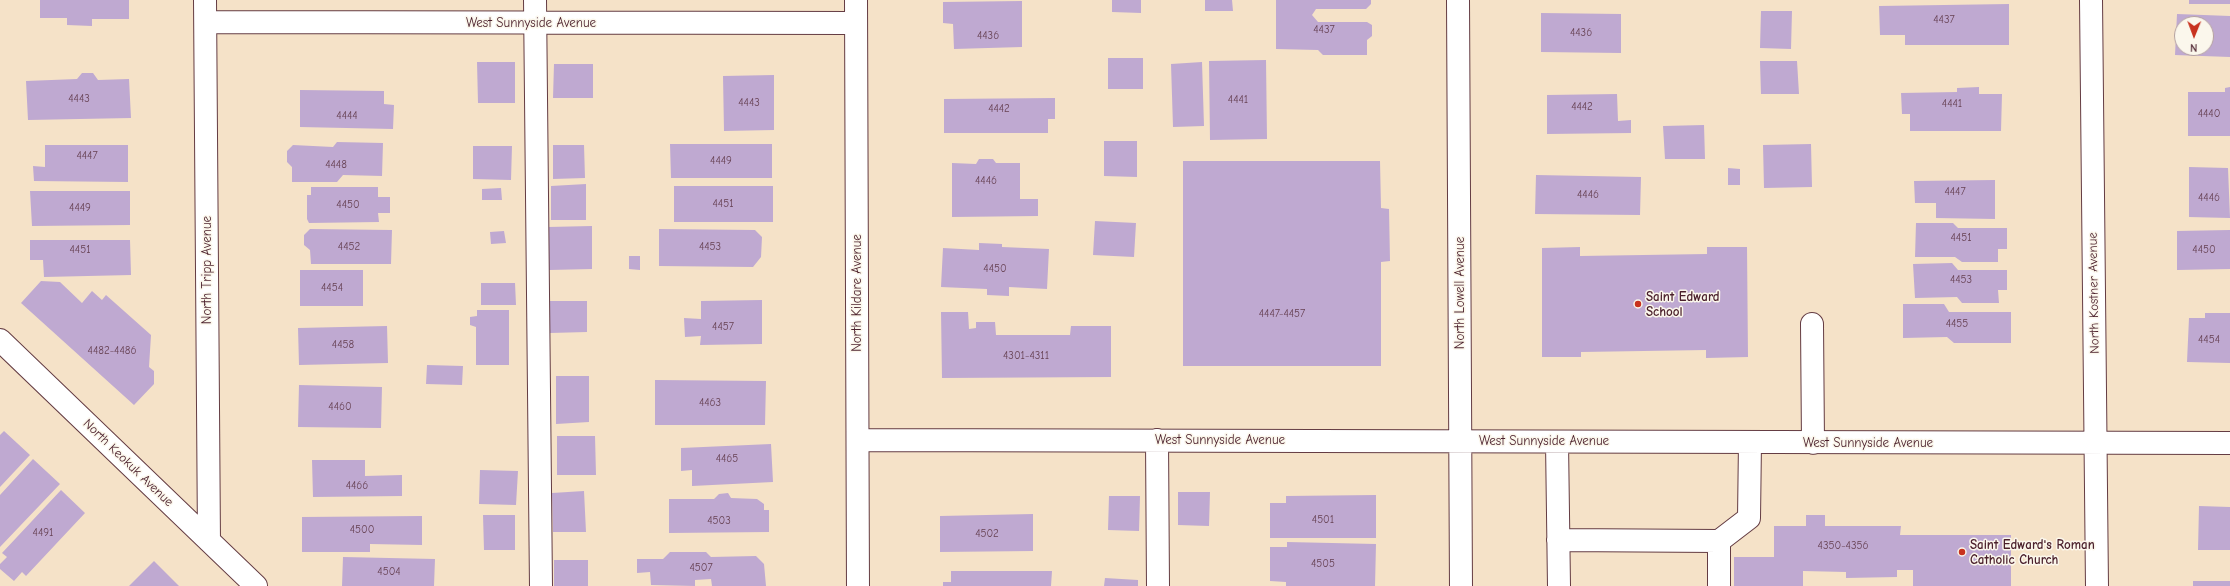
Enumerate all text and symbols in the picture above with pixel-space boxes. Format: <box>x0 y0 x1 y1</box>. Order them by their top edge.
house number: 4437 <box>1933 13 1955 27</box>
street label: West Sunnyside Avenue <box>466 15 596 31</box>
north arrow <box>2174 16 2214 56</box>
house number: 4437 <box>1313 23 1335 37</box>
house number: 4436 <box>1570 26 1592 40</box>
house number: 4436 <box>977 29 999 43</box>
text: N <box>2190 41 2198 54</box>
house number: 4443 <box>68 92 90 106</box>
house number: 4441 <box>1228 93 1248 107</box>
house number: 4443 <box>738 96 760 110</box>
house number: 4441 <box>1942 97 1962 111</box>
house number: 4442 <box>1571 100 1593 114</box>
house number: 4442 <box>988 102 1010 116</box>
house number: 4440 <box>2198 107 2220 121</box>
house number: 4444 <box>336 109 358 123</box>
house number: 4447 <box>76 149 98 163</box>
house number: 4449 <box>710 154 732 168</box>
house number: 4448 <box>325 158 347 172</box>
house number: 4446 <box>975 174 997 188</box>
house number: 4447 <box>1944 185 1966 199</box>
house number: 4446 <box>1577 188 1599 202</box>
house number: 4446 <box>2198 191 2220 205</box>
house number: 4451 <box>713 197 733 211</box>
house number: 4450 <box>336 198 360 212</box>
house number: 4449 <box>69 201 91 215</box>
street label: North Tripp Avenue <box>199 216 215 324</box>
house number: 4451 <box>1951 231 1971 245</box>
street label: North Kostner Avenue <box>2085 232 2103 354</box>
street label: North Kildare Avenue <box>849 234 865 352</box>
street label: North Lowell Avenue <box>1452 237 1468 349</box>
house number: 4452 <box>338 240 360 254</box>
house number: 4453 <box>699 240 721 254</box>
house number: 4451 <box>70 243 90 257</box>
house number: 4450 <box>2192 243 2216 257</box>
house number: 4450 <box>983 262 1007 276</box>
house number: 4453 <box>1950 273 1972 287</box>
house number: 4454 <box>321 281 343 295</box>
place label: Saint Edward School <box>1646 289 1720 320</box>
marker: Saint Edward School <box>1633 299 1643 309</box>
house number: 4447-4457 <box>1259 307 1305 321</box>
house number: 4455 <box>1946 317 1968 331</box>
house number: 4457 <box>712 320 734 334</box>
house number: 4454 <box>2198 333 2220 347</box>
house number: 4458 <box>332 338 354 352</box>
house number: 4482-4486 <box>88 344 136 358</box>
house number: 4301-4311 <box>1003 349 1049 363</box>
house number: 4463 <box>699 396 721 410</box>
house number: 4460 <box>328 400 352 414</box>
street label: North Keokuk Avenue <box>80 416 176 510</box>
street label: West Sunnyside Avenue <box>1155 432 1285 448</box>
street label: West Sunnyside Avenue <box>1479 433 1609 449</box>
street label: West Sunnyside Avenue <box>1803 435 1933 451</box>
house number: 4465 <box>716 452 738 466</box>
house number: 4466 <box>346 479 368 493</box>
house number: 4501 <box>1312 513 1334 527</box>
house number: 4503 <box>707 514 731 528</box>
house number: 4500 <box>350 523 374 537</box>
house number: 4491 <box>33 526 53 540</box>
house number: 4502 <box>975 527 999 541</box>
place label: Saint Edward's Roman Catholic Church <box>1970 537 2095 568</box>
house number: 4350-4356 <box>1818 539 1868 553</box>
marker: Saint Edward's Roman Catholic Church <box>1957 547 1967 557</box>
house number: 4505 <box>1311 557 1335 571</box>
house number: 4507 <box>689 561 713 575</box>
house number: 4504 <box>377 565 401 579</box>

